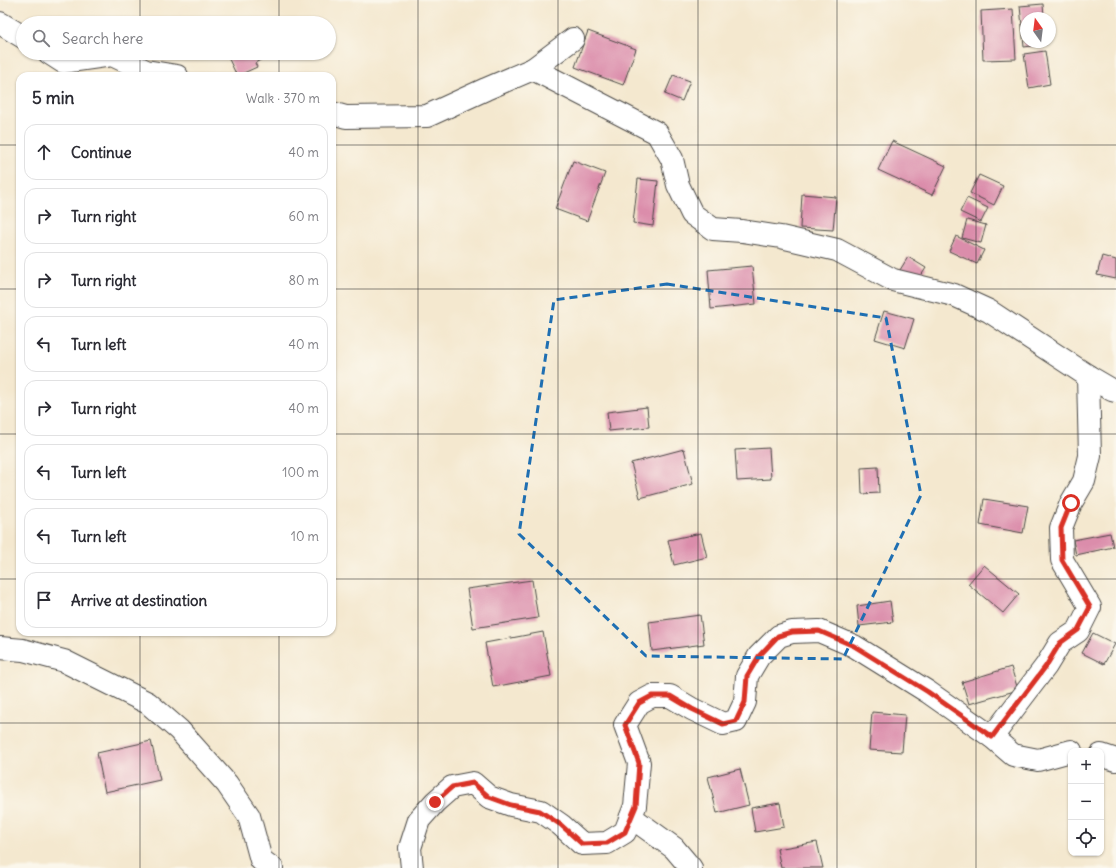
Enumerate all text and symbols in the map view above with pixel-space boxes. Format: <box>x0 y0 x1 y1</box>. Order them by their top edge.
north arrow <box>1020 12 1056 48</box>
search box <box>16 16 336 60</box>
icon: search <box>30 27 52 49</box>
text: Search here <box>62 29 143 48</box>
text: 5 min <box>32 87 74 109</box>
text: Walk · 370 m <box>246 90 320 107</box>
icon: ahead <box>33 141 55 163</box>
text: Continue <box>71 143 132 162</box>
text: 40 m <box>288 144 319 161</box>
icon: right <box>33 205 55 227</box>
text: Turn right <box>71 207 136 226</box>
text: 60 m <box>288 208 319 225</box>
icon: right <box>33 269 55 291</box>
text: Turn right <box>71 271 136 290</box>
text: 80 m <box>288 272 319 289</box>
icon: left <box>33 333 55 355</box>
text: Turn left <box>71 335 126 354</box>
text: 40 m <box>288 336 319 353</box>
icon: right <box>33 397 55 419</box>
text: Turn right <box>71 399 136 418</box>
text: 40 m <box>288 400 319 417</box>
icon: left <box>33 461 55 483</box>
text: Turn left <box>71 463 126 482</box>
text: 100 m <box>282 464 319 481</box>
route start <box>1062 494 1080 512</box>
icon: left <box>33 525 55 547</box>
text: Turn left <box>71 527 126 546</box>
text: 10 m <box>291 528 319 545</box>
icon: arrive <box>33 589 55 611</box>
text: Arrive at destination <box>71 591 207 610</box>
map controls <box>1068 748 1104 856</box>
button: + <box>1068 748 1104 784</box>
button: − <box>1068 784 1104 820</box>
route end <box>426 793 444 811</box>
button: locate <box>1068 820 1104 856</box>

